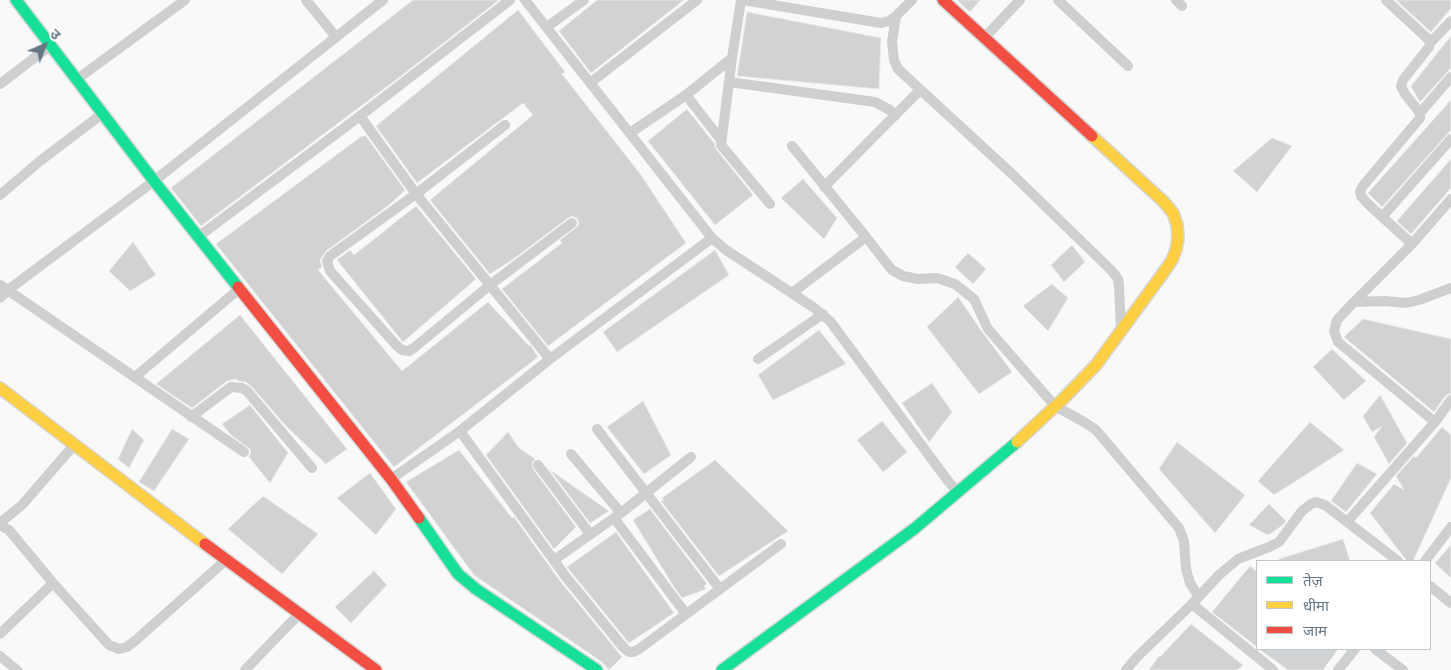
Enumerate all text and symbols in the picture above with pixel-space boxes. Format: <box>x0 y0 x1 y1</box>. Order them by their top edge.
north arrow <box>20 20 70 70</box>
text: उ <box>46 24 65 44</box>
legend <box>1256 560 1431 650</box>
text: तेज़ <box>1303 570 1323 590</box>
text: धीमा <box>1303 595 1329 615</box>
text: जाम <box>1303 620 1327 640</box>

